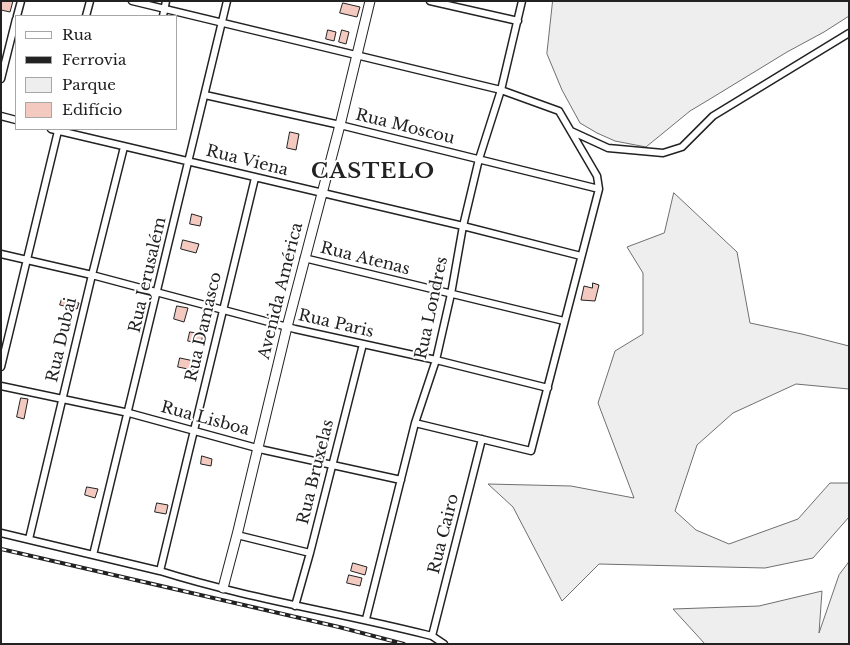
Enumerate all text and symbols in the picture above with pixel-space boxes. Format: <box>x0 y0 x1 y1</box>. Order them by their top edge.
legend <box>15 15 178 130</box>
text: Rua <box>62 25 92 44</box>
text: Ferrovia <box>62 50 126 69</box>
text: Parque <box>62 75 116 94</box>
text: Edifício <box>62 100 122 119</box>
street label: Rua Moscou <box>354 105 456 149</box>
street label: Rua Viena <box>204 142 290 180</box>
district label: CASTELO <box>310 159 436 185</box>
street label: Rua Jerusalém <box>125 215 171 335</box>
street label: Avenida América <box>255 221 307 361</box>
street label: Rua Atenas <box>318 239 412 279</box>
street label: Rua Londres <box>412 255 452 361</box>
street label: Rua Damasco <box>182 270 226 384</box>
street label: Rua Dubai <box>43 296 81 384</box>
street label: Rua Paris <box>296 306 376 342</box>
street label: Rua Lisboa <box>159 398 251 440</box>
street label: Rua Bruxelas <box>294 418 338 526</box>
street label: Rua Cairo <box>425 492 463 576</box>

